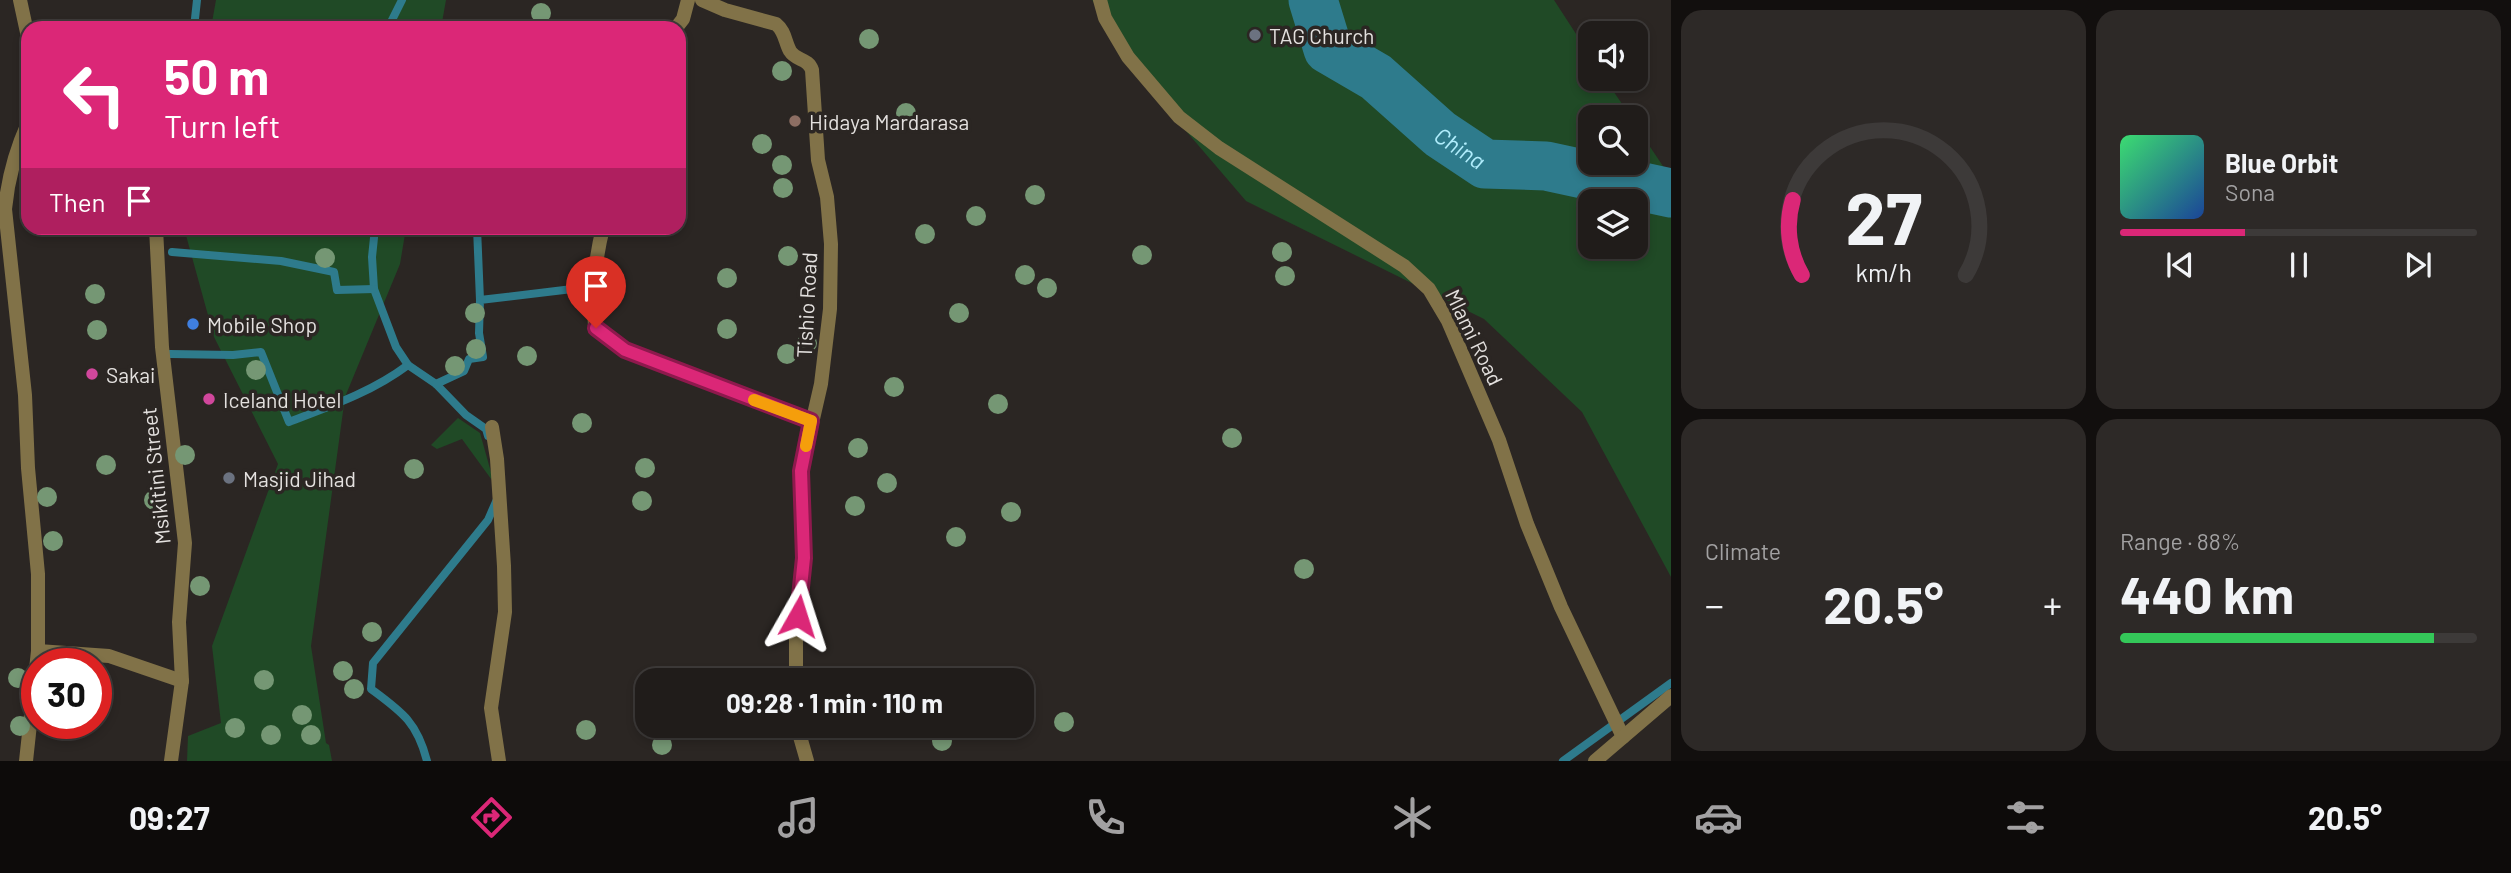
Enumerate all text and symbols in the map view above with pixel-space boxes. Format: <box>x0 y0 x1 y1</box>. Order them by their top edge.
map controls <box>1578 21 1648 259</box>
button: sound <box>1578 21 1648 91</box>
place label: TAG Church <box>1269 23 1374 48</box>
marker: TAG Church <box>1247 27 1263 43</box>
text: 50 m <box>164 46 269 105</box>
icon: left <box>49 49 140 140</box>
button: search <box>1578 105 1648 175</box>
text: Turn left <box>164 106 281 144</box>
place label: Hidaya Mardarasa <box>809 109 969 134</box>
marker: Hidaya Mardarasa <box>787 113 803 129</box>
water label: China <box>1430 121 1491 175</box>
text: Blue Orbit <box>2225 147 2338 178</box>
text: 27 <box>1845 173 1922 261</box>
text: Sona <box>2225 178 2275 206</box>
icon: arrive <box>120 182 158 220</box>
text: Then <box>49 186 106 217</box>
button: layers <box>1578 189 1648 259</box>
icon: previous <box>2161 246 2199 284</box>
icon: pause <box>2280 246 2318 284</box>
icon: next <box>2399 246 2437 284</box>
street label: Tishio Road <box>791 251 821 359</box>
pin <box>566 256 626 328</box>
text: km/h <box>1855 257 1912 287</box>
icon: arrive <box>577 267 615 305</box>
street label: Mlami Road <box>1441 285 1509 389</box>
place label: Mobile Shop <box>207 312 317 337</box>
marker: Mobile Shop <box>185 316 201 332</box>
place label: Sakai <box>106 362 155 387</box>
marker: Sakai <box>84 366 100 382</box>
place label: Iceland Hotel <box>223 387 341 412</box>
marker: Iceland Hotel <box>201 391 217 407</box>
street label: Msikitini Street <box>135 406 175 546</box>
place label: Masjid Jihad <box>243 466 356 491</box>
marker: Masjid Jihad <box>221 470 237 486</box>
text: Range · 88% <box>2120 527 2240 555</box>
text: Climate <box>1705 537 1781 565</box>
text: 440 km <box>2120 562 2294 624</box>
text: 20.5° <box>1823 572 1944 634</box>
position arrow <box>761 579 835 653</box>
text: − <box>1705 581 1724 627</box>
text: + <box>2043 581 2062 627</box>
speed limit sign: 30 <box>21 648 112 739</box>
text: 09:28 · 1 min · 110 m <box>726 687 943 718</box>
icon: directions <box>467 793 516 842</box>
icon: music <box>774 793 823 842</box>
icon: phone <box>1081 793 1130 842</box>
icon: climate <box>1388 793 1437 842</box>
icon: car <box>1694 793 1743 842</box>
icon: filters <box>2001 793 2050 842</box>
text: 09:27 <box>129 798 210 836</box>
text: 20.5° <box>2308 798 2382 836</box>

